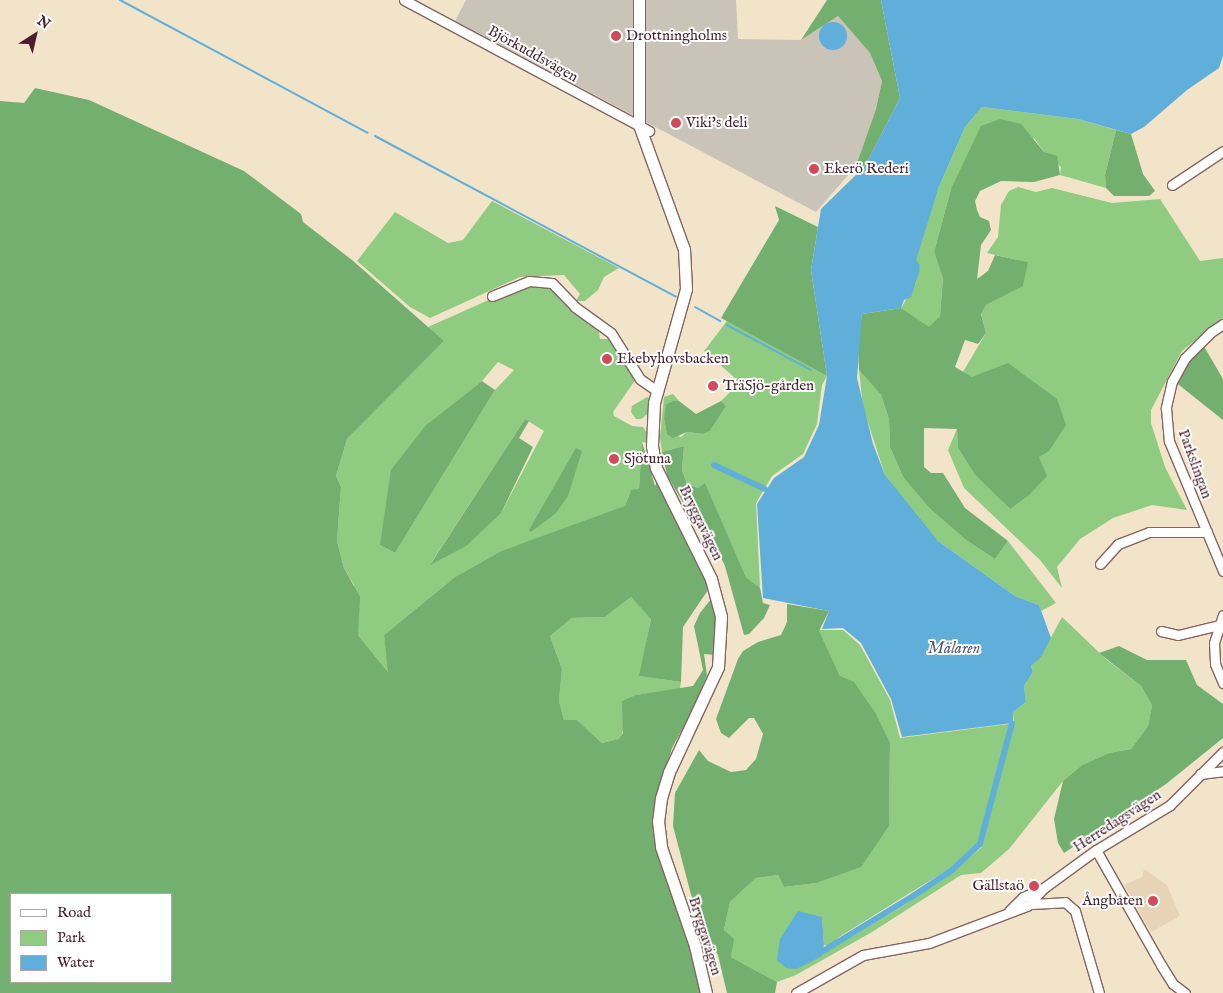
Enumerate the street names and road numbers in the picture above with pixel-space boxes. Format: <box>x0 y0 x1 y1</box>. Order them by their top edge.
street label: Björkuddsvägen <box>485 22 581 86</box>
street label: Parkslingan <box>1174 427 1216 501</box>
street label: Bryggavägen <box>675 483 727 563</box>
street label: Herredagsvägen <box>1070 786 1164 856</box>
street label: Bryggavägen <box>685 895 725 977</box>

